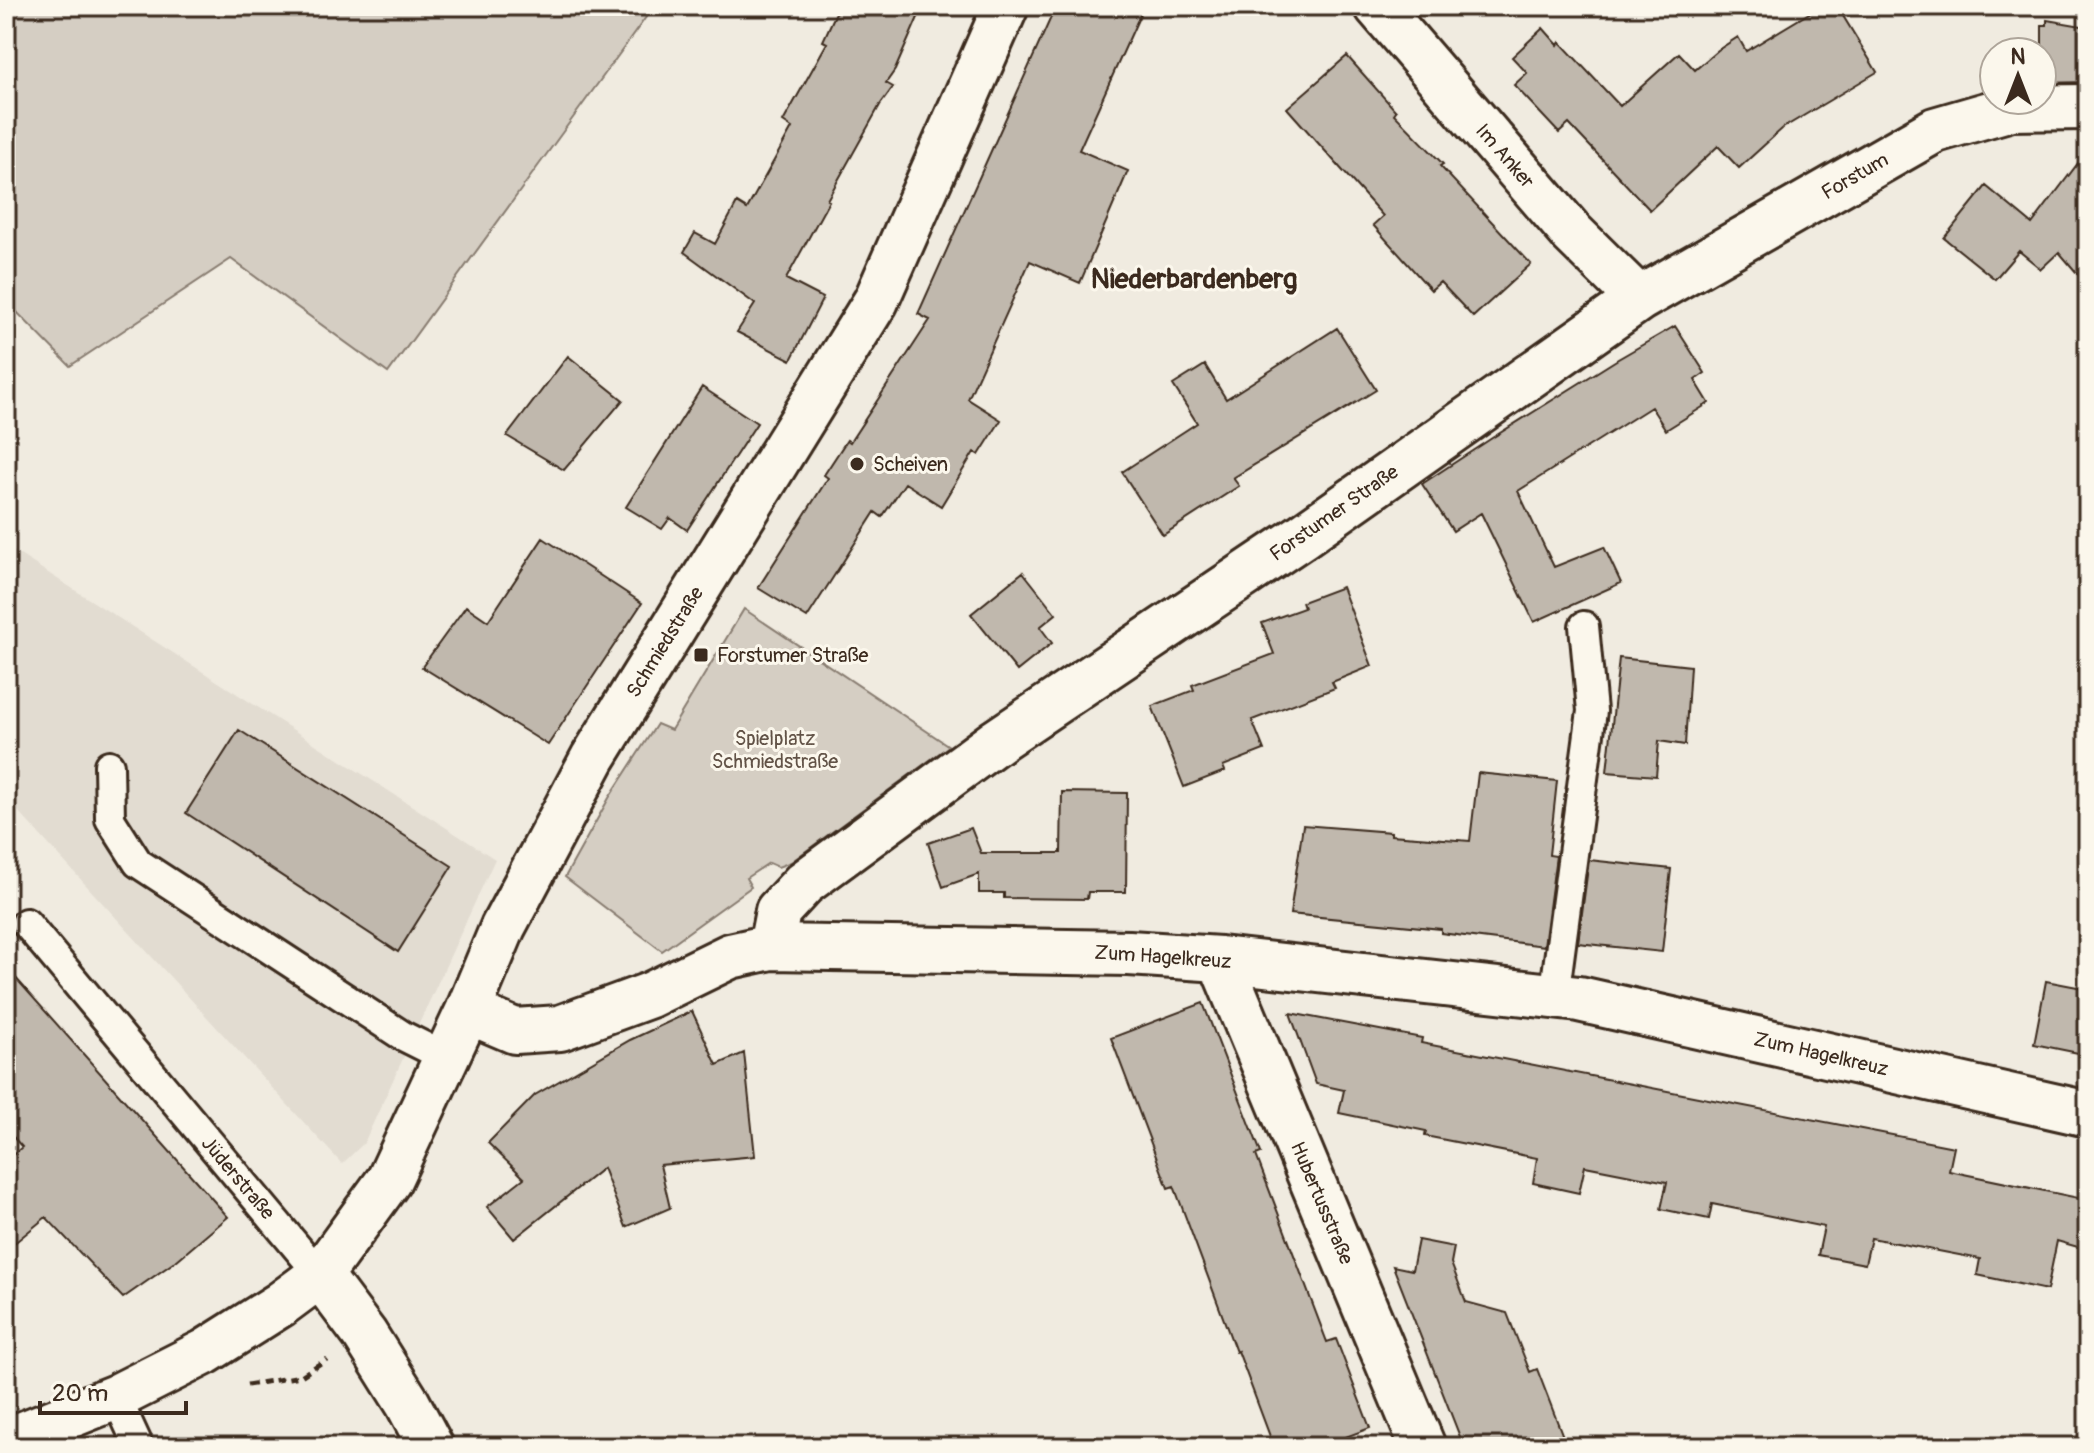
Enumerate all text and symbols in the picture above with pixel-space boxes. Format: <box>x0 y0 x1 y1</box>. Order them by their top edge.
north arrow <box>1978 36 2058 116</box>
text: N <box>2011 43 2026 71</box>
street label: Im Anker <box>1470 119 1540 193</box>
street label: Forstum <box>1817 147 1893 205</box>
district label: Niederbardenberg <box>1091 262 1297 297</box>
place label: Scheiven <box>873 452 948 477</box>
marker: Scheiven <box>848 455 866 473</box>
street label: Forstumer Straße <box>1265 459 1403 567</box>
street label: Schmiedstraße <box>621 582 709 702</box>
place label: Forstumer Straße <box>717 643 869 668</box>
marker: Forstumer Straße <box>692 646 710 664</box>
park label: Spielplatz Schmiedstraße <box>712 726 838 774</box>
street label: Zum Hagelkreuz <box>1094 940 1232 974</box>
street label: Zum Hagelkreuz <box>1751 1026 1891 1082</box>
street label: Jüderstraße <box>196 1131 280 1225</box>
street label: Hubertusstraße <box>1285 1138 1359 1268</box>
scale bar <box>40 1365 186 1415</box>
text: 20 m <box>52 1379 108 1408</box>

